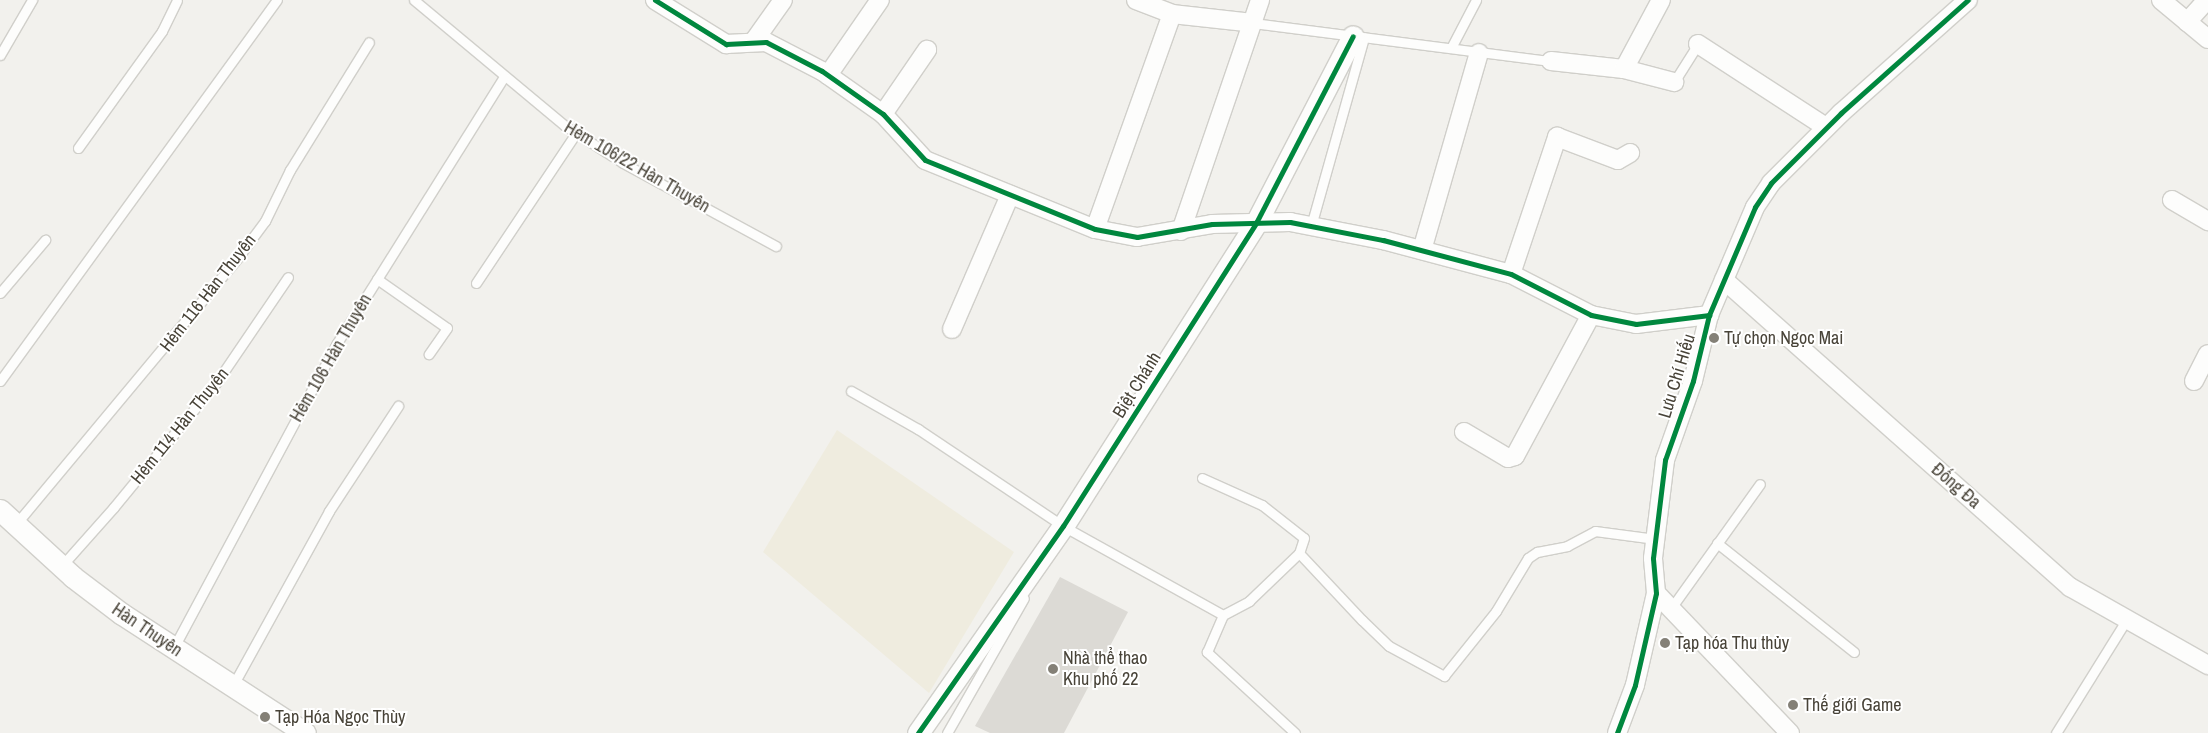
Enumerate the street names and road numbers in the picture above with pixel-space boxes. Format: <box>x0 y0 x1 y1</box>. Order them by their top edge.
street label: Hẻm 106/22 Hàn Thuyên <box>560 116 714 218</box>
street label: Hẻm 116 Hàn Thuyên <box>155 230 261 356</box>
street label: Hẻm 106 Hàn Thuyên <box>286 290 376 426</box>
street label: Lưu Chí Hiếu <box>1654 331 1700 421</box>
street label: Biệt Chánh <box>1108 348 1166 422</box>
street label: Hẻm 114 Hàn Thuyên <box>127 364 233 488</box>
street label: Đống Đa <box>1927 459 1985 513</box>
street label: Hàn Thuyên <box>108 599 186 661</box>

